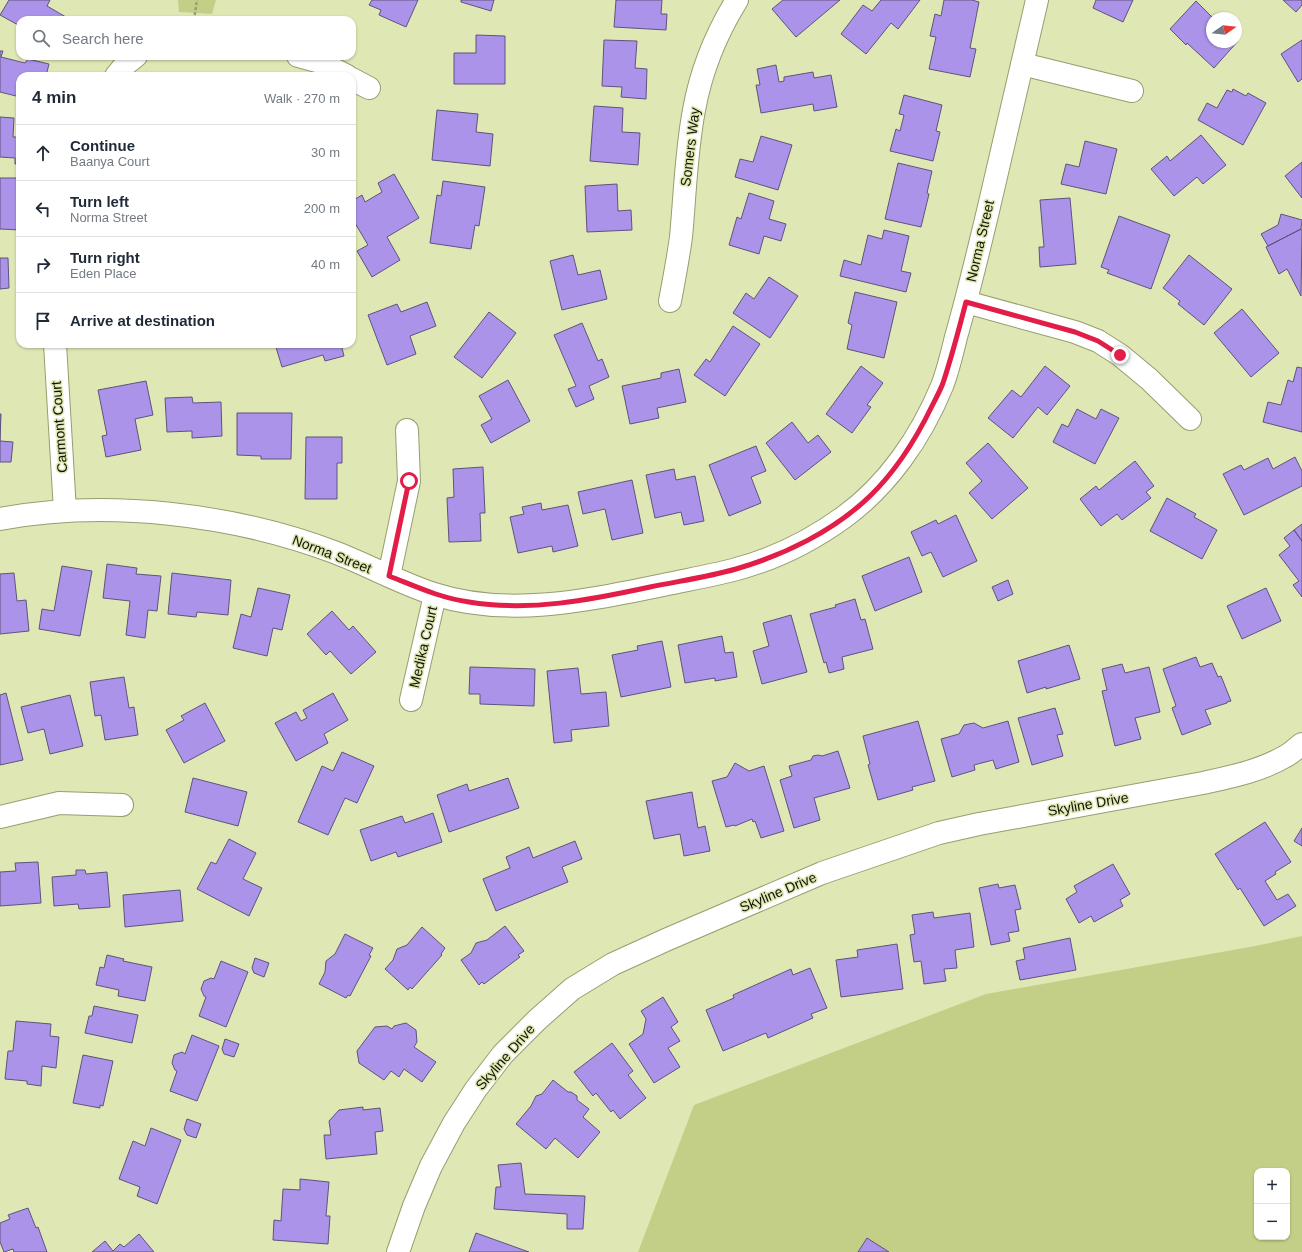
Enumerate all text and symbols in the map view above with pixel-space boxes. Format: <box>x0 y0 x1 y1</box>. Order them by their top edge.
north arrow <box>1206 12 1242 48</box>
search box <box>16 16 356 60</box>
icon: search <box>30 27 52 49</box>
text: Search here <box>62 30 144 47</box>
text: 4 min <box>32 88 76 107</box>
text: Walk · 270 m <box>264 91 340 106</box>
street label: Somers Way <box>677 107 703 187</box>
text: Continue <box>70 137 135 154</box>
icon: ahead <box>32 142 54 164</box>
text: 30 m <box>311 145 340 160</box>
text: Baanya Court <box>70 154 150 169</box>
text: Turn left <box>70 193 129 210</box>
icon: left <box>32 198 54 220</box>
street label: Norma Street <box>963 199 997 283</box>
text: 200 m <box>304 201 340 216</box>
text: Norma Street <box>70 210 147 225</box>
text: Turn right <box>70 249 140 266</box>
icon: right <box>32 254 54 276</box>
text: 40 m <box>311 257 340 272</box>
text: Eden Place <box>70 266 137 281</box>
icon: arrive <box>32 310 54 332</box>
text: Arrive at destination <box>70 312 215 329</box>
route end <box>1111 346 1129 364</box>
street label: Carmont Court <box>48 381 70 473</box>
route start <box>400 472 418 490</box>
street label: Norma Street <box>290 532 374 576</box>
street label: Medika Court <box>406 605 440 689</box>
street label: Skyline Drive <box>1046 789 1130 819</box>
street label: Skyline Drive <box>737 869 819 915</box>
street label: Skyline Drive <box>472 1021 538 1093</box>
map controls <box>1254 1168 1290 1240</box>
button: + <box>1254 1168 1290 1204</box>
button: − <box>1254 1204 1290 1240</box>

